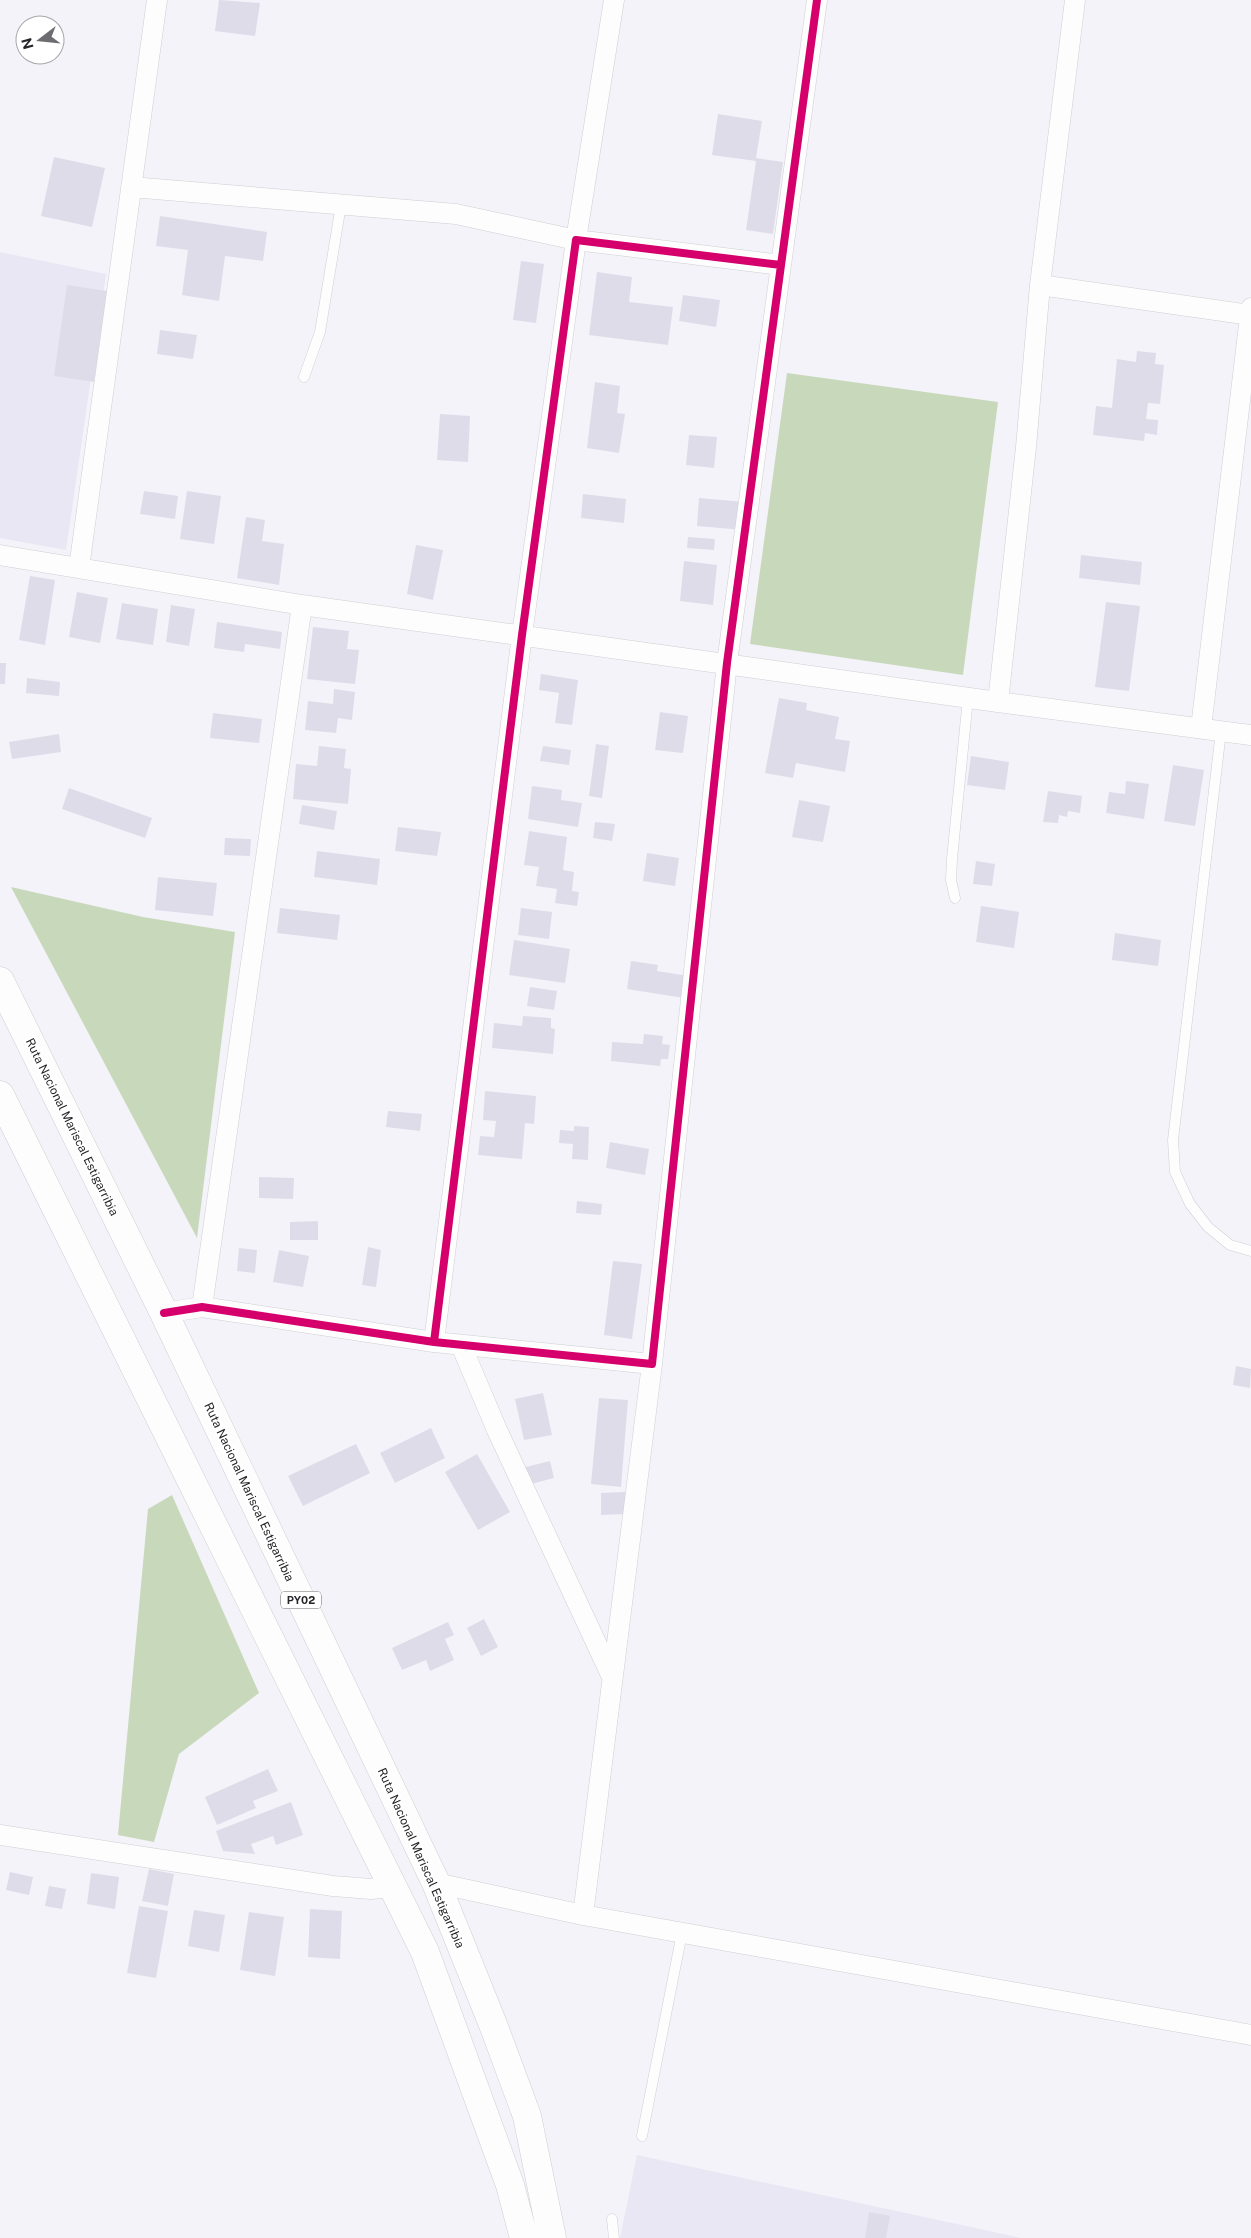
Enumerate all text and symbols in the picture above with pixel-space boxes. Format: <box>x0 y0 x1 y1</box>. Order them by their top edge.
north arrow <box>15 15 65 65</box>
text: N <box>18 36 37 51</box>
street label: Ruta Nacional Mariscal Estigarribia <box>23 1036 121 1218</box>
street label: Ruta Nacional Mariscal Estigarribia <box>201 1400 297 1584</box>
road number: PY02 <box>281 1592 321 1608</box>
street label: Ruta Nacional Mariscal Estigarribia <box>375 1766 467 1950</box>

